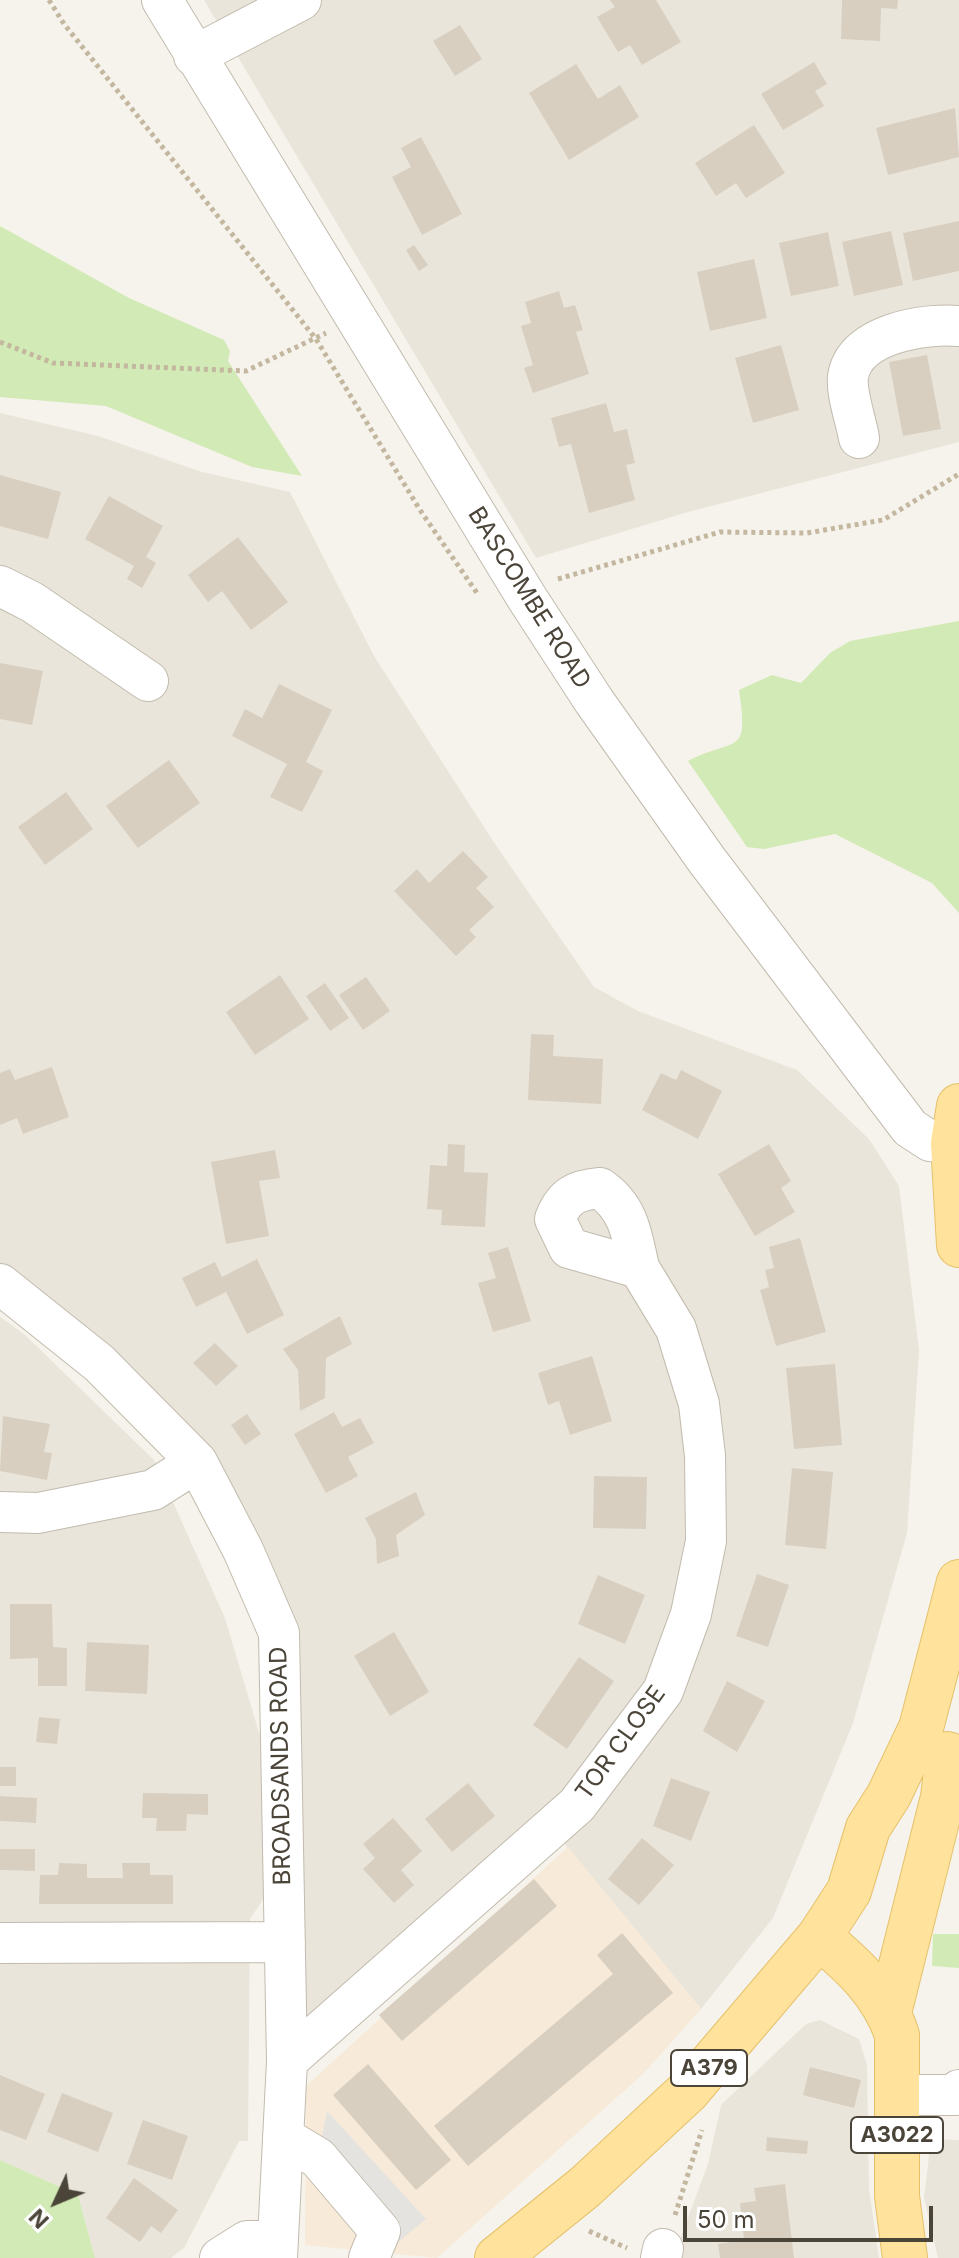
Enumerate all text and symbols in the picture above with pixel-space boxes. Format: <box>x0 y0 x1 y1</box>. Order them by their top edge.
street label: BASCOMBE ROAD <box>461 502 597 694</box>
street label: BROADSANDS ROAD <box>265 1646 297 1886</box>
street label: TOR CLOSE <box>570 1680 672 1806</box>
road number: A379 <box>671 2050 747 2086</box>
road number: A3022 <box>851 2117 943 2153</box>
north arrow <box>16 2162 96 2242</box>
scale bar <box>687 2190 937 2240</box>
text: N <box>24 2204 54 2234</box>
text: 50 m <box>697 2205 755 2234</box>

